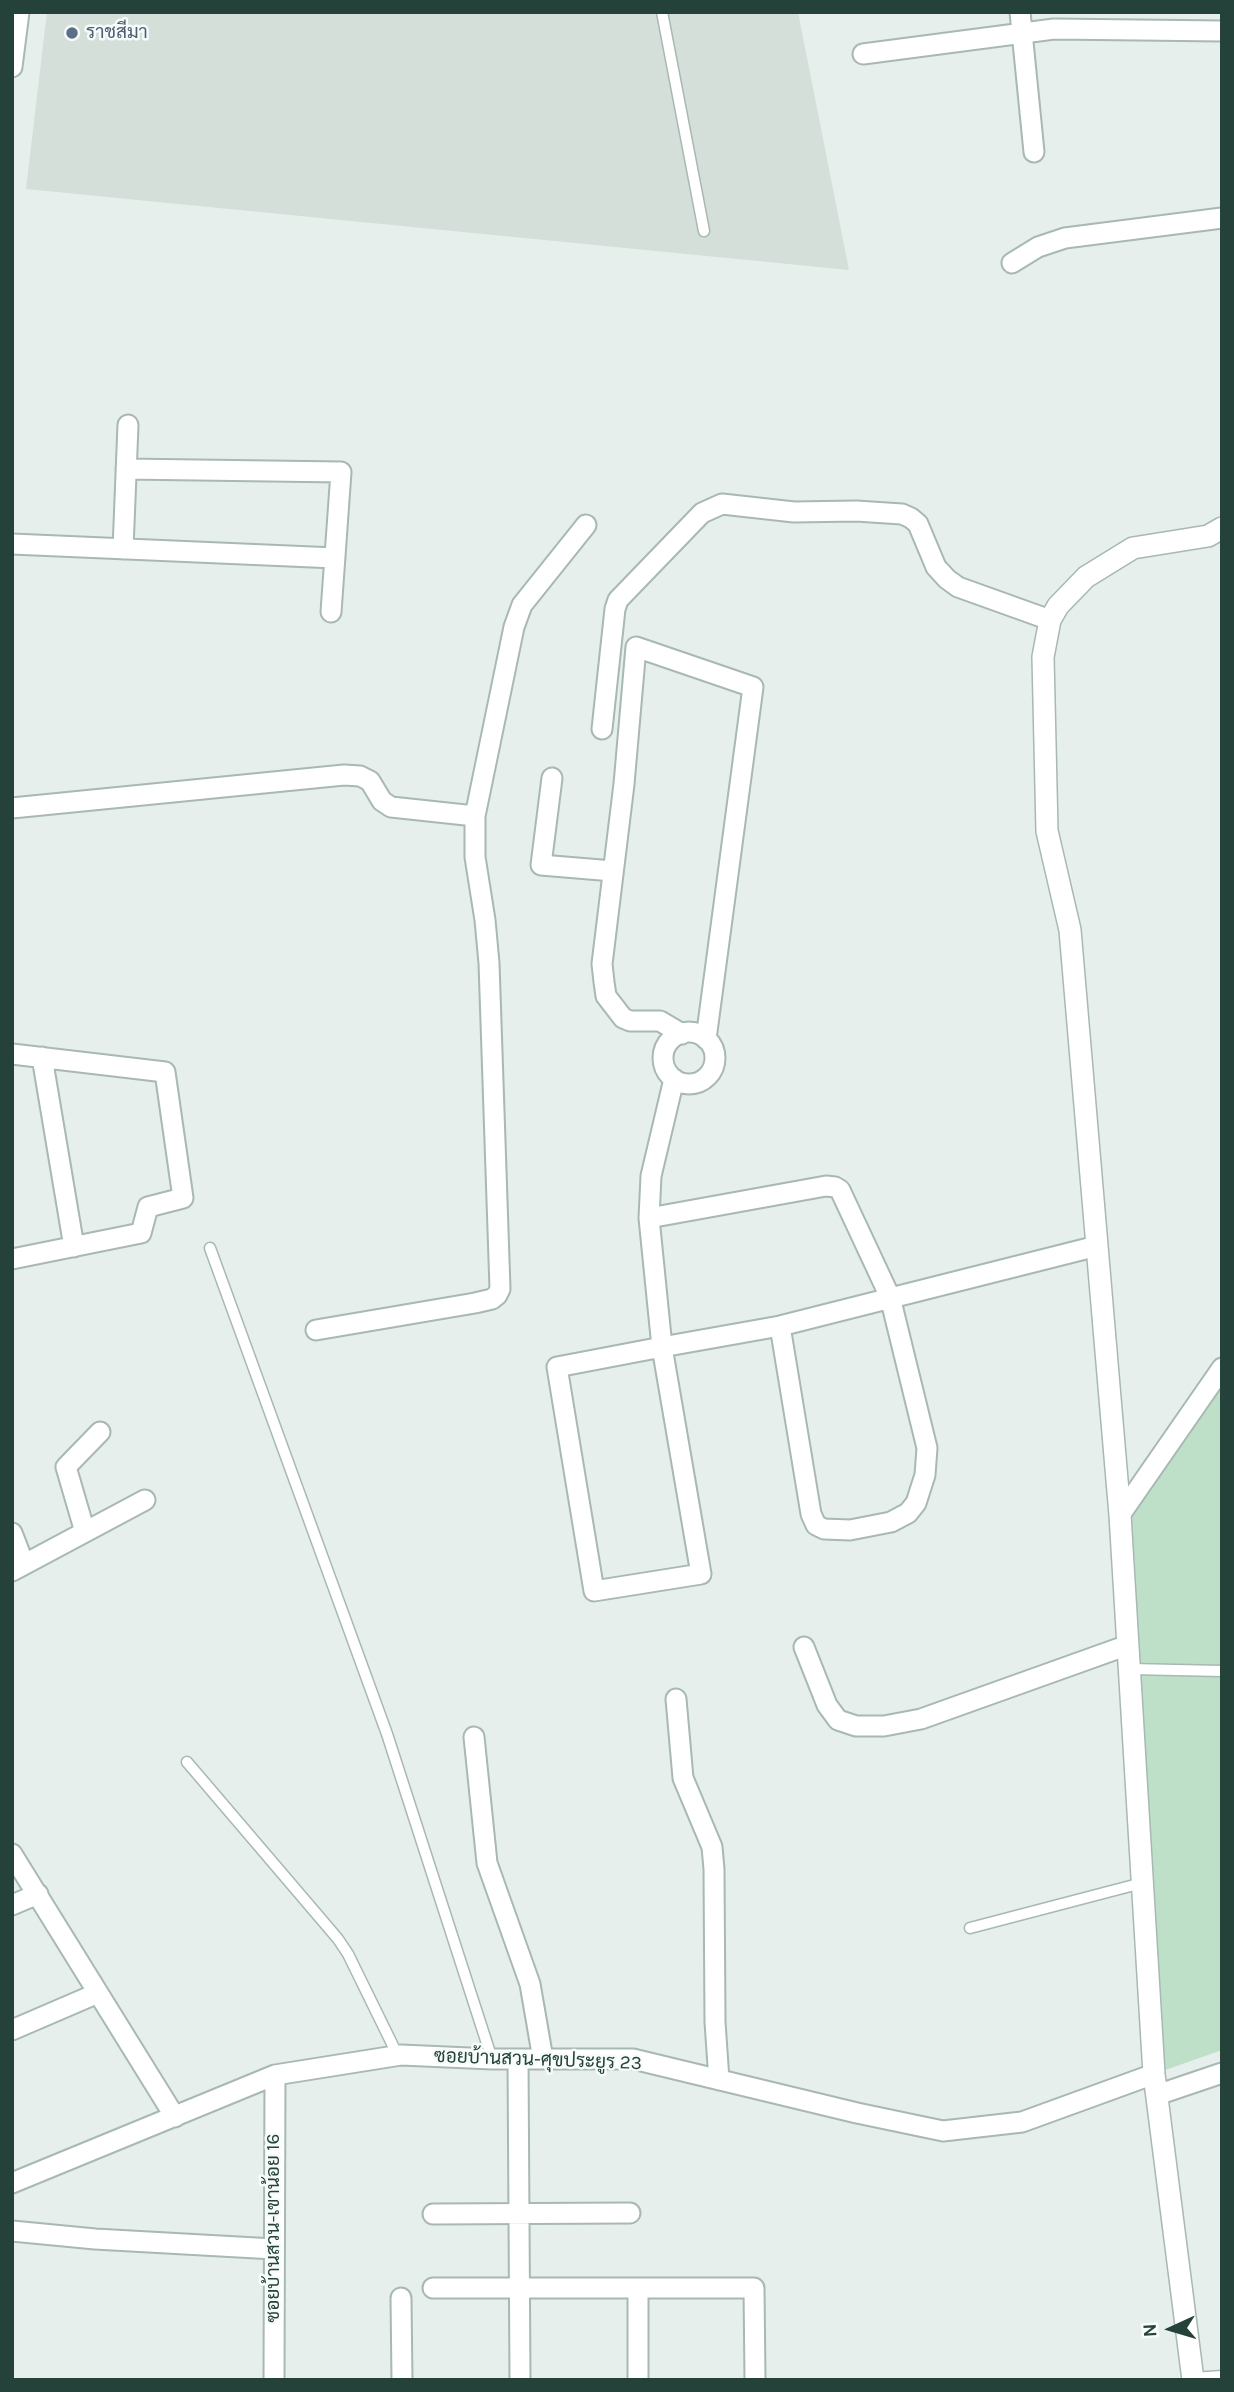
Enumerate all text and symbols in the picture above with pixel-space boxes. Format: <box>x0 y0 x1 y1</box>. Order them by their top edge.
place label: ราชสีมา <box>86 22 148 44</box>
marker: ราชสีมา <box>64 25 80 41</box>
street label: ซอยบ้านสวน-ศุขประยูร 23 <box>434 2045 642 2075</box>
street label: ซอยบ้านสวน-เขาน้อย 16 <box>263 2134 285 2322</box>
north arrow <box>1136 2294 1206 2364</box>
text: N <box>1139 2323 1161 2338</box>

